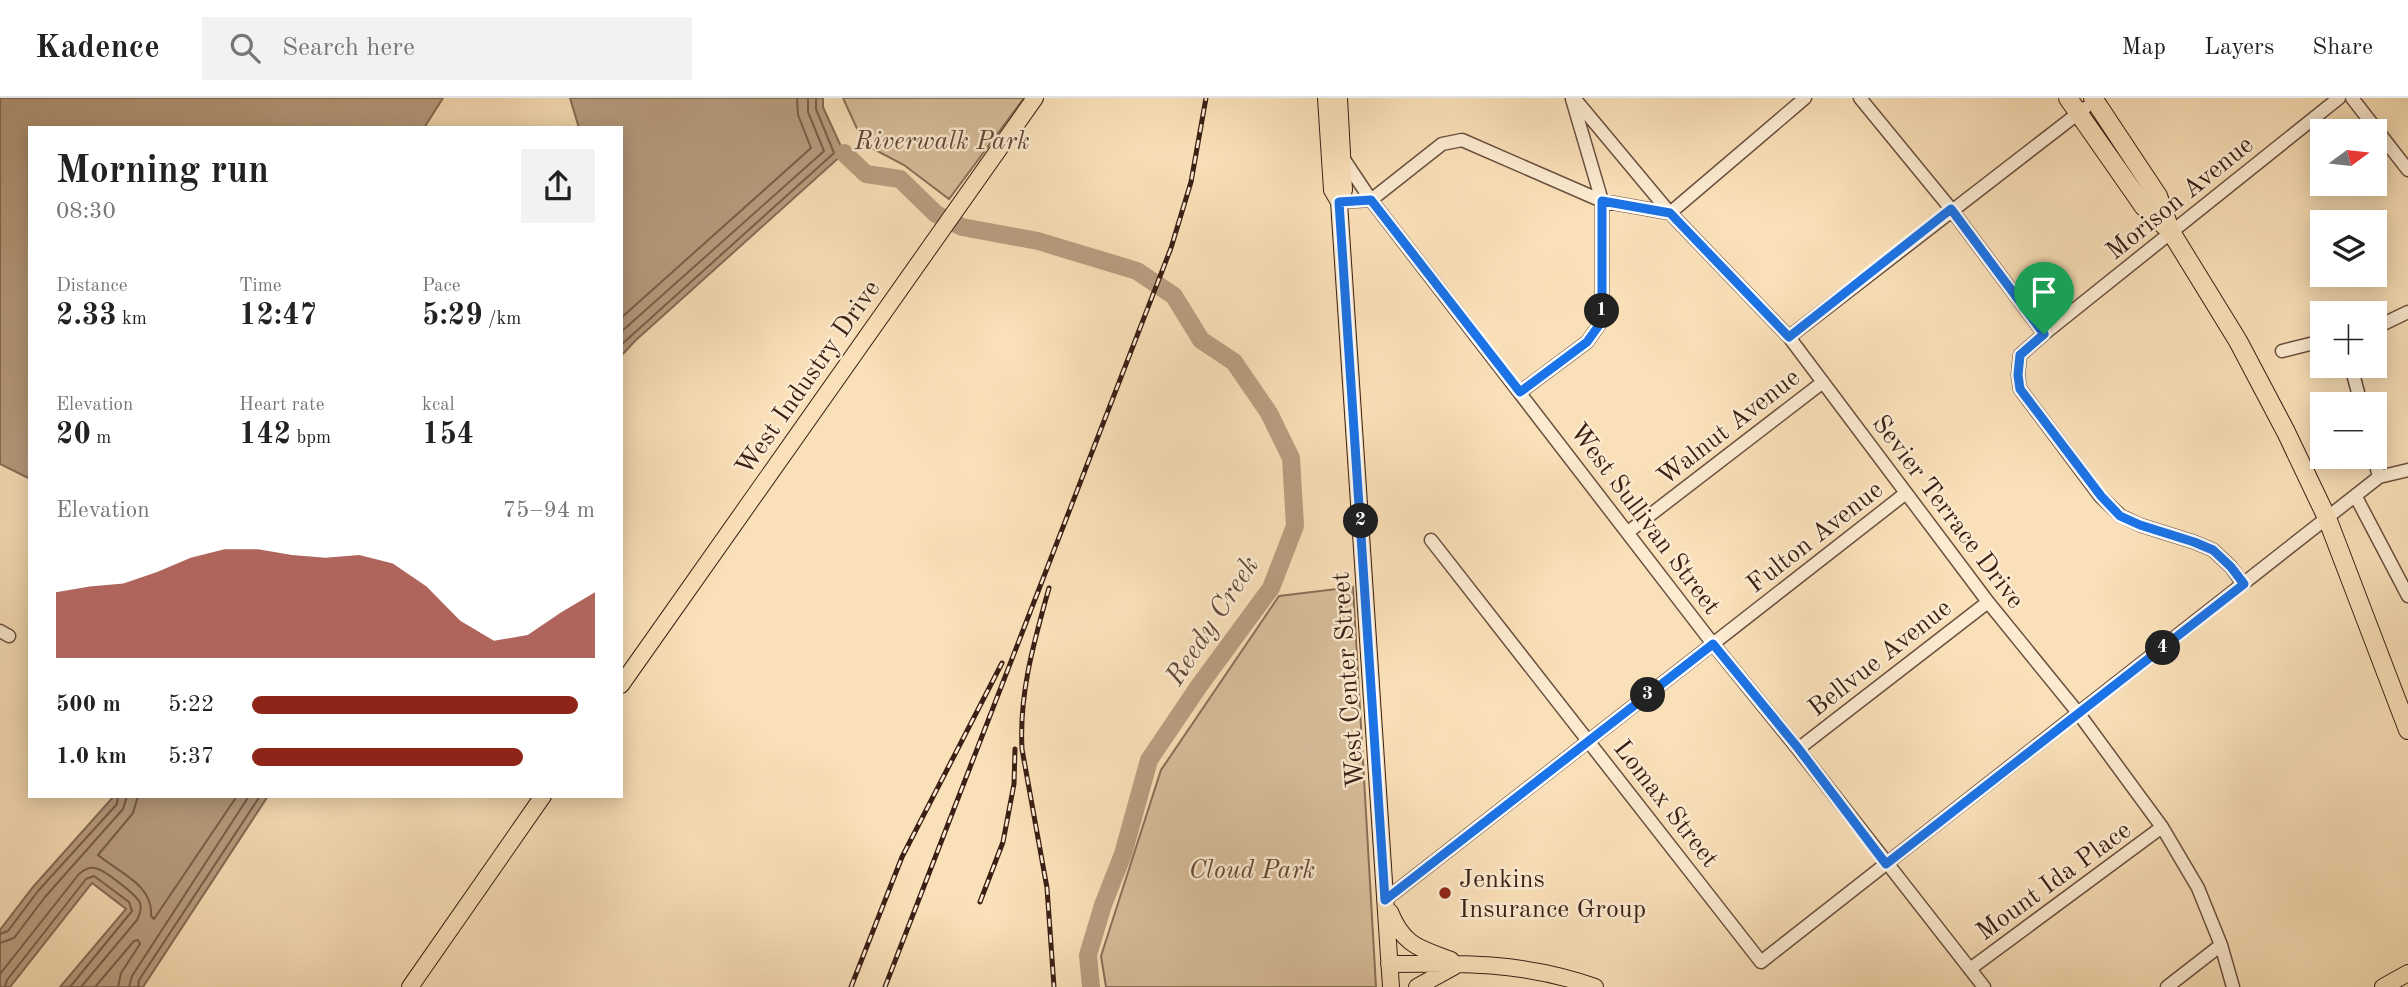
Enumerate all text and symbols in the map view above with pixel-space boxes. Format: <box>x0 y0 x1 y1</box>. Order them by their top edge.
search box <box>202 17 692 80</box>
icon: search <box>226 29 264 67</box>
text: Kadence <box>35 32 160 65</box>
text: Search here <box>282 35 415 61</box>
text: Map <box>2122 36 2166 60</box>
text: Layers <box>2204 36 2274 60</box>
text: Share <box>2312 36 2373 60</box>
north arrow <box>2310 119 2387 196</box>
map controls <box>2310 119 2387 469</box>
park label: Riverwalk Park <box>853 129 1030 155</box>
street label: Morison Avenue <box>2102 132 2259 265</box>
button: share <box>521 149 595 223</box>
text: Morning run <box>56 153 269 191</box>
text: 08:30 <box>56 200 116 223</box>
button: layers <box>2310 210 2387 287</box>
pin <box>2014 262 2074 334</box>
icon: arrive <box>2025 273 2063 311</box>
street label: West Industry Drive <box>732 276 886 480</box>
text: Distance <box>56 277 128 296</box>
text: Time <box>239 277 282 296</box>
text: Pace <box>422 277 461 296</box>
pin: 1 <box>1584 294 1620 328</box>
text: 2.33 <box>56 301 117 331</box>
text: 12:47 <box>239 301 317 331</box>
text: 5:29 <box>422 301 483 331</box>
text: 1 <box>1596 301 1607 320</box>
button: + <box>2310 301 2387 378</box>
text: km <box>117 310 147 329</box>
text: /km <box>483 310 521 329</box>
street label: Walnut Avenue <box>1653 364 1805 491</box>
button: − <box>2310 392 2387 469</box>
text: Elevation <box>56 396 133 415</box>
text: Heart rate <box>239 396 324 415</box>
text: kcal <box>422 396 455 415</box>
street label: Sevier Terrace Drive <box>1866 411 2028 614</box>
street label: West Sullivan Street <box>1564 419 1725 620</box>
text: 20 <box>56 420 91 450</box>
text: 142 <box>239 420 291 450</box>
text: 154 <box>422 420 474 450</box>
text: m <box>91 429 111 448</box>
text: bpm <box>291 429 331 448</box>
street label: Fulton Avenue <box>1742 477 1888 598</box>
text: Elevation <box>56 499 150 522</box>
text: 75–94 m <box>503 499 595 522</box>
pin: 2 <box>1344 504 1378 538</box>
text: 2 <box>1355 511 1366 530</box>
water label: Reedy Creek <box>1161 552 1265 692</box>
street label: West Center Street <box>1328 571 1370 789</box>
street label: Bellvue Avenue <box>1804 595 1957 722</box>
pin: 4 <box>2146 630 2180 666</box>
text: 4 <box>2157 638 2168 657</box>
pin: 3 <box>1630 678 1666 712</box>
text: 3 <box>1642 685 1653 704</box>
text: 500 m <box>56 693 121 716</box>
text: 5:22 <box>168 693 214 716</box>
street label: Lomax Street <box>1608 736 1723 873</box>
text: 1.0 km <box>56 745 127 768</box>
text: 5:37 <box>168 745 214 768</box>
street label: Mount Ida Place <box>1972 817 2136 946</box>
park label: Cloud Park <box>1189 858 1315 884</box>
place label: Jenkins Insurance Group <box>1459 867 1646 923</box>
marker: Jenkins Insurance Group <box>1437 885 1453 901</box>

